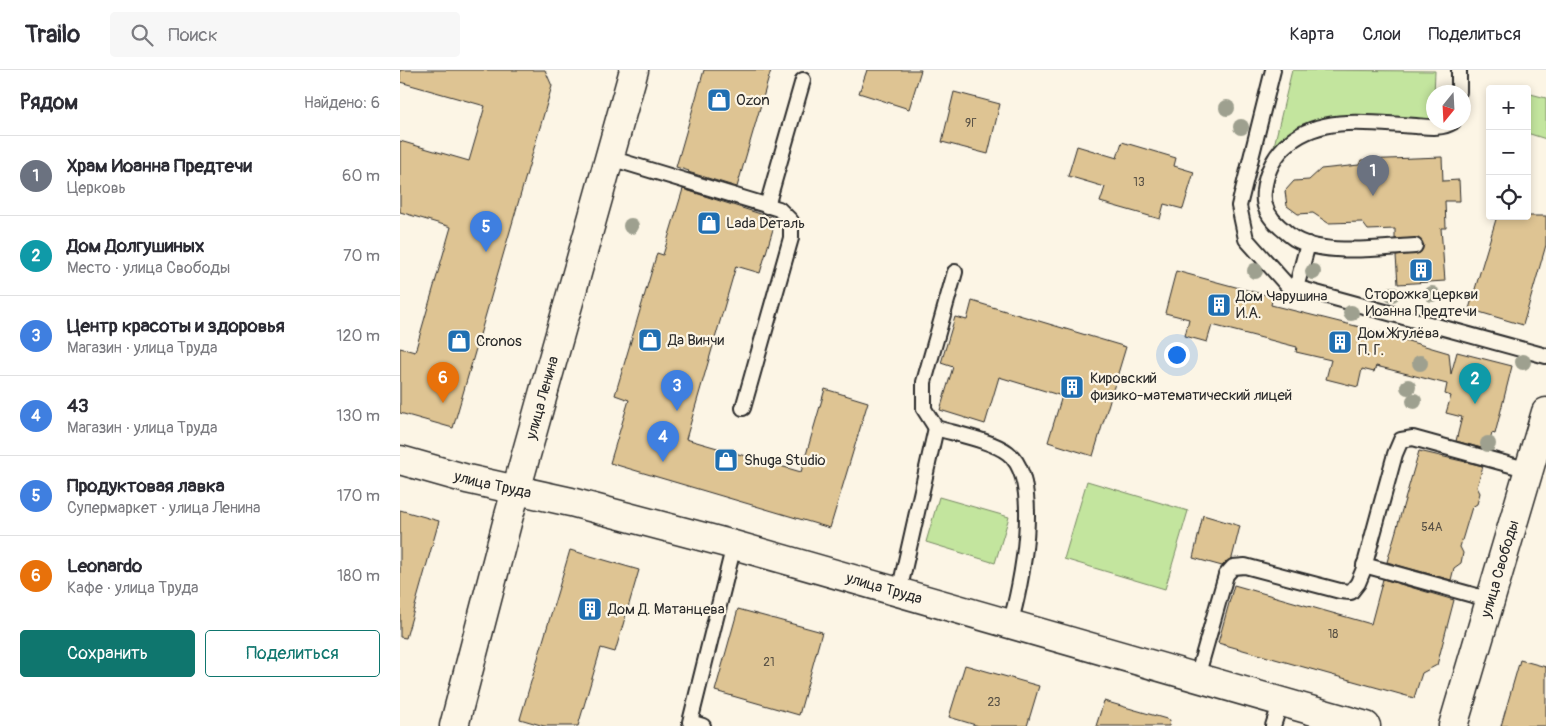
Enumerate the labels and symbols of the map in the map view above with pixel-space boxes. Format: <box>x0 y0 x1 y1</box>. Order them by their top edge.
north arrow <box>1426 85 1471 130</box>
shop icon: Ozon <box>706 87 732 113</box>
place label: Ozon <box>736 91 770 110</box>
house number: 9Г <box>965 116 977 131</box>
pin: 1 <box>1357 155 1389 196</box>
house number: 13 <box>1133 175 1145 190</box>
shop icon: Lada Dеталь <box>696 210 722 236</box>
pin: 5 <box>470 211 502 252</box>
place label: Lada Dеталь <box>726 214 805 233</box>
building icon: Сторожка церкви Иоанна Предтечи <box>1408 257 1434 283</box>
place label: Сторожка церкви Иоанна Предтечи <box>1364 285 1478 321</box>
place label: Дом Чарушина И.А. <box>1235 287 1327 323</box>
building icon: Дом Чарушина И.А. <box>1206 292 1232 318</box>
place label: Дом Жгулёва П. Г. <box>1357 324 1439 360</box>
shop icon: Да Винчи <box>637 327 663 353</box>
shop icon: Cronos <box>446 328 472 354</box>
building icon: Дом Жгулёва П. Г. <box>1327 329 1353 355</box>
place label: Да Винчи <box>667 331 724 350</box>
place label: Cronos <box>476 332 522 351</box>
your location <box>1164 342 1190 368</box>
street label: улица Ленина <box>521 354 563 442</box>
pin: 6 <box>427 362 459 403</box>
pin: 2 <box>1459 363 1491 404</box>
place label: Кировский физико-математический лицей <box>1090 369 1292 405</box>
pin: 3 <box>661 370 693 411</box>
building icon: Кировский физико-математический лицей <box>1059 374 1085 400</box>
pin: 4 <box>647 421 679 462</box>
shop icon: Shuga Studio <box>713 447 739 473</box>
place label: Shuga Studio <box>744 451 826 470</box>
street label: улица Труда <box>451 466 533 502</box>
street label: улица Свободы <box>1476 518 1523 621</box>
house number: 54А <box>1421 520 1443 535</box>
street label: улица Труда <box>843 568 925 608</box>
building icon: Дом Д. Матанцева <box>577 596 603 622</box>
place label: Дом Д. Матанцева <box>607 600 725 619</box>
house number: 18 <box>1328 627 1338 642</box>
house number: 21 <box>763 655 775 670</box>
house number: 23 <box>987 695 1001 710</box>

